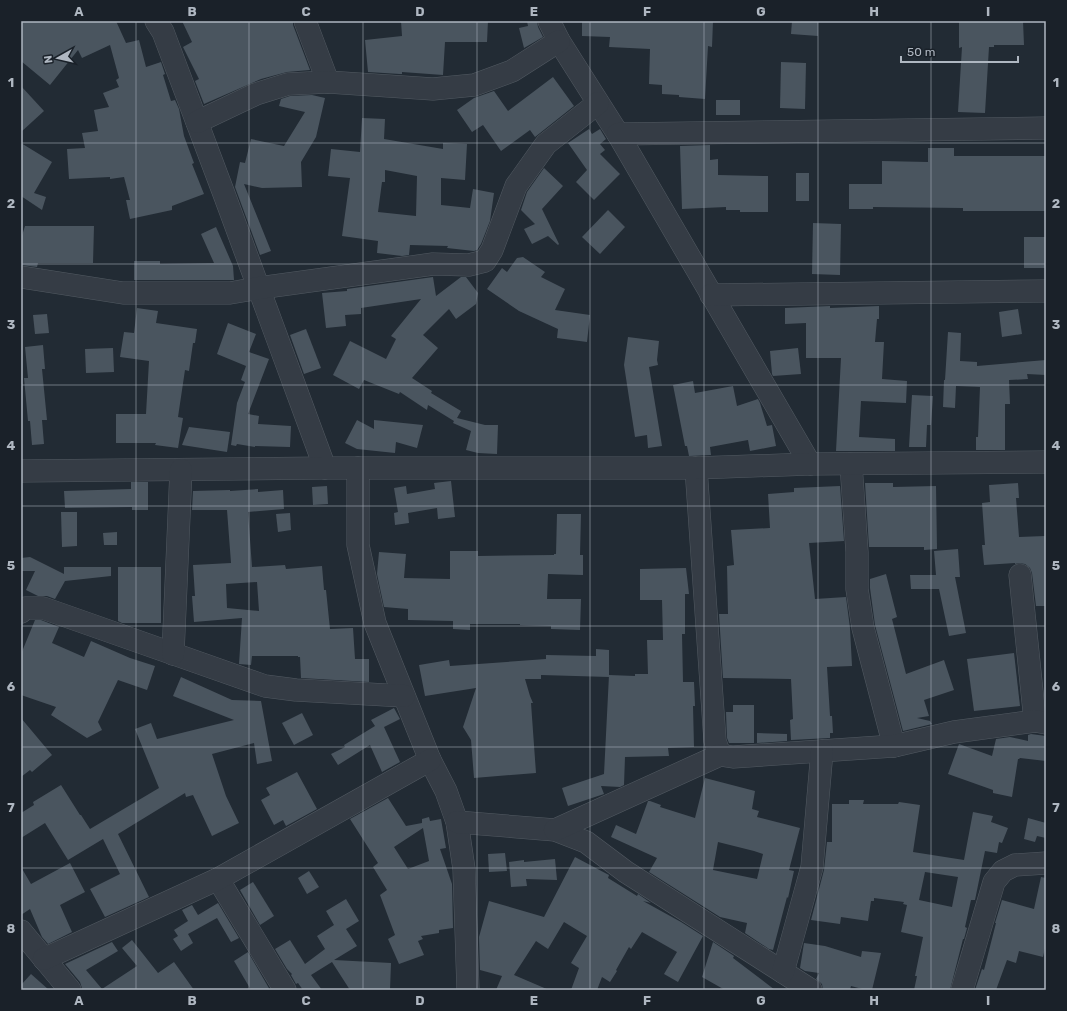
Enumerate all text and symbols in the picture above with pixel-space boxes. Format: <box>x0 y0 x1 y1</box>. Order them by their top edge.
text: A <box>74 4 84 19</box>
text: B <box>187 4 197 19</box>
text: C <box>301 4 311 19</box>
text: D <box>415 4 425 19</box>
text: E <box>530 4 538 19</box>
text: F <box>643 4 651 19</box>
text: G <box>756 4 766 19</box>
text: H <box>869 4 879 19</box>
text: I <box>986 4 990 19</box>
north arrow <box>38 38 78 78</box>
scale bar <box>901 38 1018 64</box>
text: 50 m <box>907 45 935 59</box>
text: N <box>42 54 56 64</box>
text: 1 <box>8 75 14 90</box>
text: 1 <box>1053 75 1059 90</box>
text: 2 <box>7 196 15 211</box>
text: 2 <box>1052 196 1060 211</box>
text: 3 <box>7 317 16 332</box>
text: 3 <box>1052 317 1061 332</box>
text: 4 <box>7 438 16 453</box>
text: 4 <box>1052 438 1061 453</box>
text: 5 <box>7 558 15 573</box>
text: 5 <box>1052 558 1060 573</box>
text: 6 <box>7 679 16 694</box>
text: 6 <box>1052 679 1061 694</box>
text: 7 <box>7 800 15 815</box>
text: 7 <box>1052 800 1060 815</box>
text: 8 <box>7 921 16 936</box>
text: 8 <box>1052 921 1061 936</box>
text: A <box>74 993 84 1008</box>
text: B <box>187 993 197 1008</box>
text: C <box>301 993 311 1008</box>
text: D <box>415 993 425 1008</box>
text: E <box>530 993 538 1008</box>
text: F <box>643 993 651 1008</box>
text: G <box>756 993 766 1008</box>
text: H <box>869 993 879 1008</box>
text: I <box>986 993 990 1008</box>

